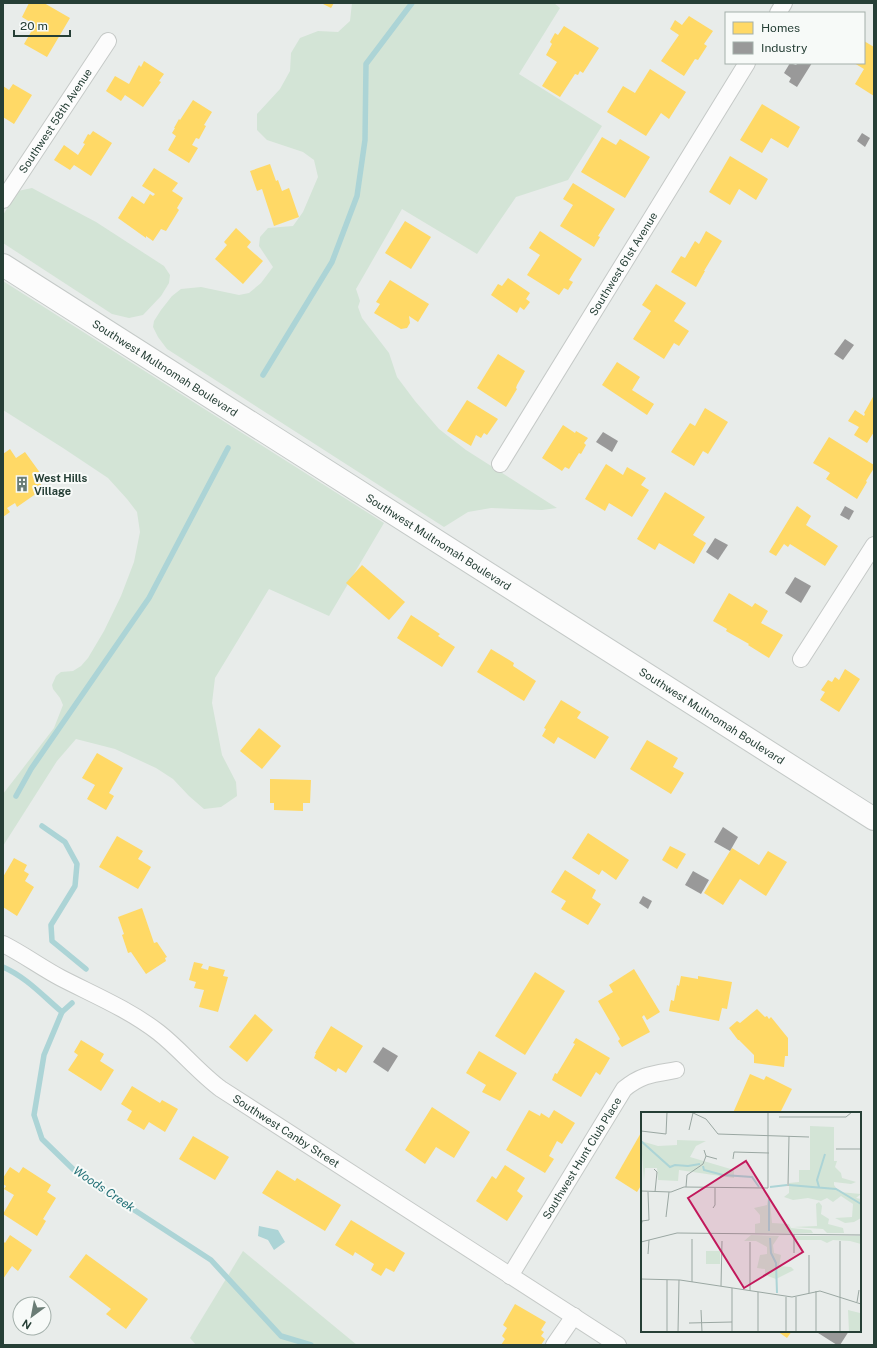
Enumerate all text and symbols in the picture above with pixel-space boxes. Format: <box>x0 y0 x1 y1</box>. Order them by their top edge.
scale bar <box>14 12 70 38</box>
legend <box>725 12 865 64</box>
text: 20 m <box>20 19 48 33</box>
text: Homes <box>761 21 800 35</box>
text: Industry <box>761 41 808 55</box>
street label: Southwest 58th Avenue <box>17 66 94 175</box>
street label: Southwest 61st Avenue <box>587 210 660 318</box>
street label: Southwest Multnomah Boulevard <box>90 317 240 419</box>
place label: West Hills Village <box>34 472 88 497</box>
building icon: West Hills Village <box>13 475 31 493</box>
street label: Southwest Multnomah Boulevard <box>364 491 513 593</box>
street label: Southwest Multnomah Boulevard <box>637 665 787 766</box>
street label: Southwest Canby Street <box>231 1092 342 1170</box>
street label: Southwest Hunt Club Place <box>540 1095 624 1221</box>
inset map <box>641 1112 861 1332</box>
water label: Woods Creek <box>71 1163 138 1215</box>
north arrow <box>12 1296 52 1336</box>
text: N <box>20 1317 34 1332</box>

